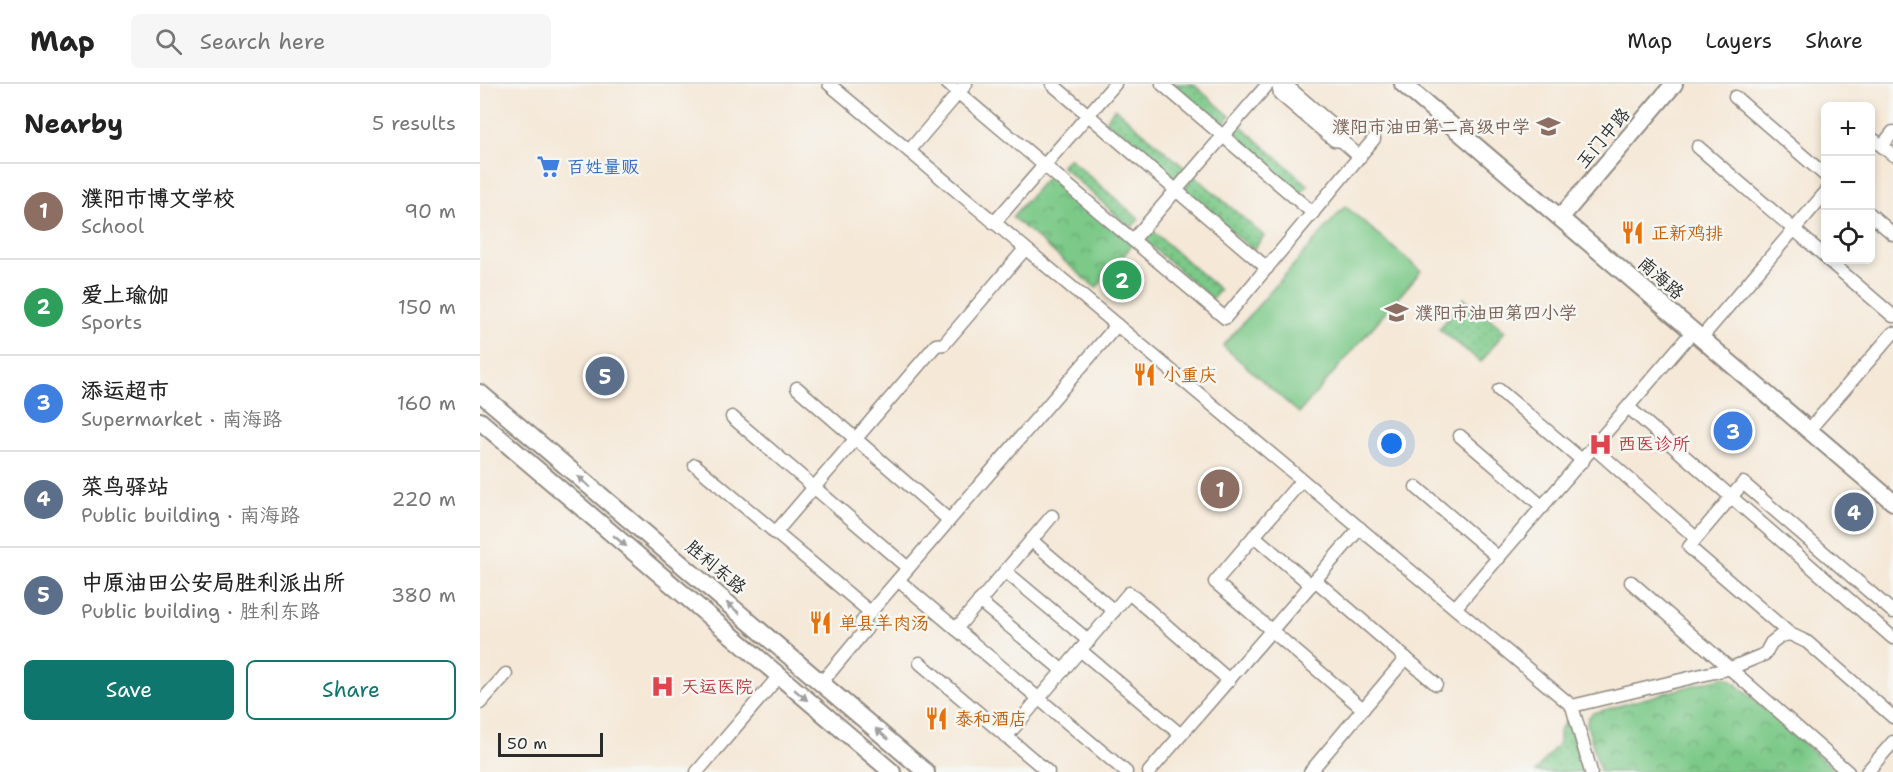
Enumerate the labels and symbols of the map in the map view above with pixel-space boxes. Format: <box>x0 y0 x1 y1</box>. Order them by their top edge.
street label: 玉门中路 <box>1571 103 1635 173</box>
school or university icon: 濮阳市油田第二高级中学 <box>1535 114 1561 140</box>
place label: 濮阳市油田第二高级中学 <box>1332 115 1530 139</box>
supermarket icon: 百姓量贩 <box>536 154 562 180</box>
place label: 百姓量贩 <box>567 155 639 179</box>
restaurant icon: 正新鸡排 <box>1620 220 1646 246</box>
place label: 正新鸡排 <box>1651 221 1723 245</box>
street label: 南海路 <box>1633 251 1689 305</box>
pin: 2 <box>1102 258 1142 302</box>
school or university icon: 濮阳市油田第四小学 <box>1384 300 1410 326</box>
place label: 濮阳市油田第四小学 <box>1415 301 1577 325</box>
pin: 5 <box>586 354 624 398</box>
restaurant icon: 小重庆 <box>1132 362 1158 388</box>
place label: 小重庆 <box>1163 363 1217 387</box>
pin: 3 <box>1714 408 1752 454</box>
your location <box>1377 429 1406 458</box>
hospital icon: 西医诊所 <box>1587 431 1613 457</box>
place label: 西医诊所 <box>1618 432 1690 456</box>
pin: 1 <box>1200 466 1240 512</box>
one-way arrow <box>577 476 592 489</box>
pin: 4 <box>1834 490 1874 534</box>
one-way arrow <box>612 534 627 547</box>
street label: 胜利东路 <box>681 535 751 599</box>
one-way arrow <box>725 601 741 614</box>
restaurant icon: 单县羊肉汤 <box>808 610 834 636</box>
place label: 单县羊肉汤 <box>839 611 929 635</box>
hospital icon: 天运医院 <box>650 674 676 700</box>
place label: 天运医院 <box>681 675 753 699</box>
one-way arrow <box>793 688 809 701</box>
restaurant icon: 泰和酒店 <box>924 706 950 732</box>
place label: 泰和酒店 <box>955 707 1027 731</box>
one-way arrow <box>875 728 890 741</box>
scale bar <box>498 730 603 758</box>

